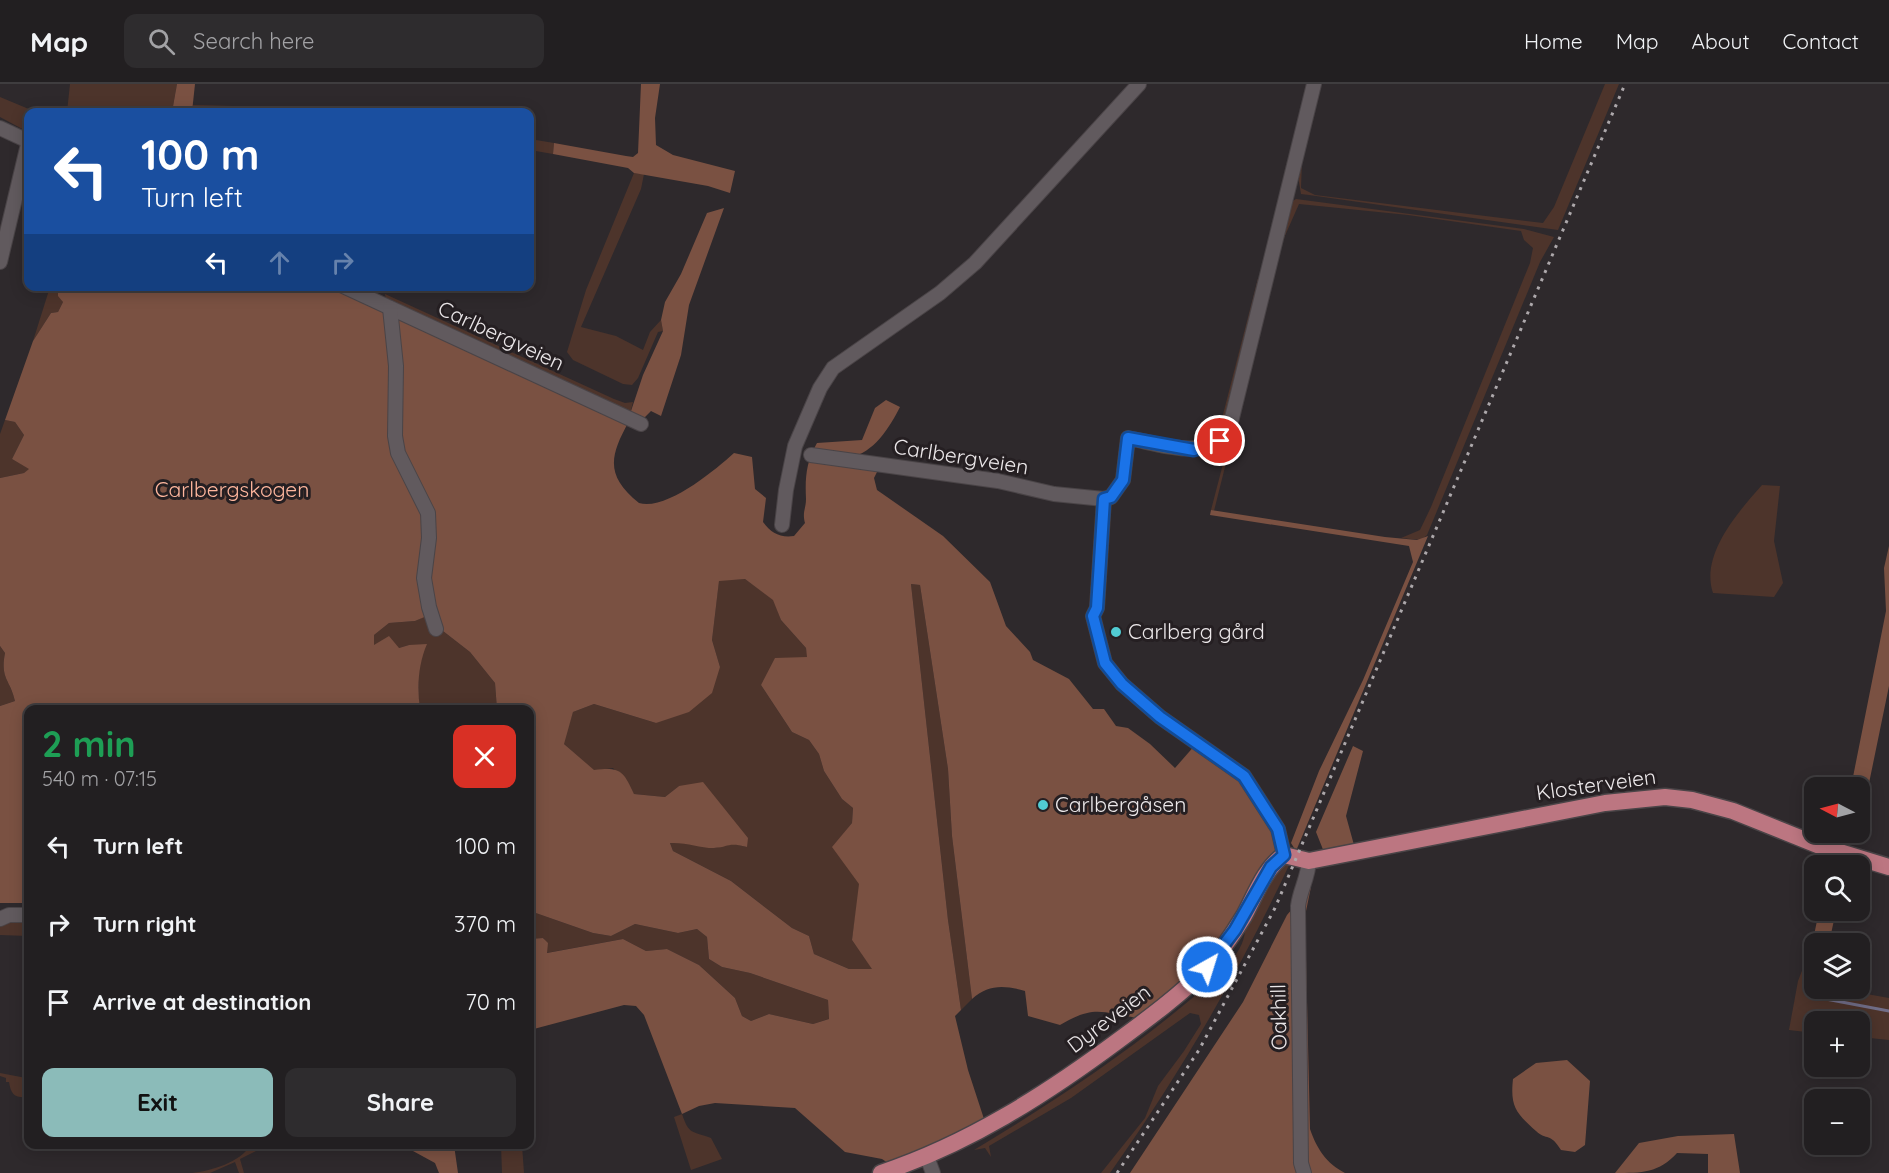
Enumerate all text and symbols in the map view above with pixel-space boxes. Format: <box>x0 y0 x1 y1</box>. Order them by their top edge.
search box <box>124 14 544 68</box>
text: Map <box>30 24 88 59</box>
icon: search <box>145 25 178 58</box>
text: Search here <box>193 27 315 55</box>
text: Home <box>1524 28 1583 54</box>
text: Map <box>1616 28 1659 54</box>
text: About <box>1692 28 1750 54</box>
text: Contact <box>1783 28 1859 54</box>
text: 100 m <box>141 128 259 181</box>
icon: left <box>42 132 120 210</box>
text: Turn left <box>141 180 243 214</box>
icon: left <box>200 246 233 279</box>
icon: ahead <box>263 246 296 279</box>
icon: right <box>326 246 359 279</box>
street label: Carlbergveien <box>434 295 569 376</box>
pin <box>1194 415 1245 466</box>
icon: arrive <box>1203 424 1236 457</box>
street label: Carlbergveien <box>892 433 1030 480</box>
park label: Carlbergskogen <box>155 476 309 502</box>
place label: Carlberg gård <box>1128 618 1265 644</box>
marker: Carlberg gård <box>1109 625 1123 639</box>
text: 2 min <box>42 721 136 766</box>
button: close <box>453 725 516 788</box>
street label: Klosterveien <box>1534 763 1657 805</box>
text: 540 m · 07:15 <box>42 766 157 791</box>
north arrow <box>1804 777 1870 843</box>
map controls <box>1804 777 1870 1155</box>
place label: Carlbergåsen <box>1055 791 1186 817</box>
marker: Carlbergåsen <box>1036 798 1050 812</box>
icon: left <box>42 830 75 863</box>
text: Turn left <box>93 832 183 860</box>
text: 100 m <box>456 832 516 860</box>
button: search <box>1804 855 1870 921</box>
icon: right <box>42 908 75 941</box>
text: Turn right <box>93 910 197 938</box>
text: 370 m <box>454 910 516 938</box>
button: layers <box>1804 933 1870 999</box>
position arrow <box>1175 935 1239 999</box>
street label: Dyreveien <box>1062 978 1155 1058</box>
street label: Oakhill <box>1264 984 1292 1050</box>
icon: arrive <box>42 986 75 1019</box>
text: Arrive at destination <box>93 988 311 1016</box>
text: 70 m <box>466 988 516 1016</box>
button: + <box>1804 1011 1870 1077</box>
button: Exit <box>42 1068 273 1137</box>
button: Share <box>285 1068 516 1137</box>
button: − <box>1804 1089 1870 1155</box>

